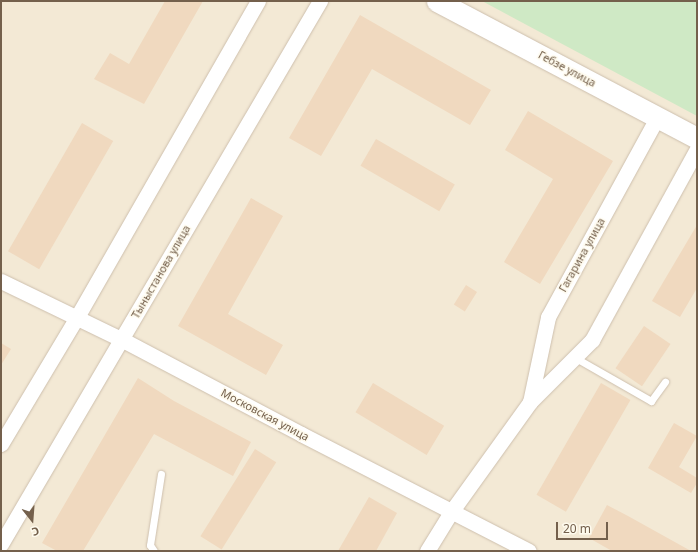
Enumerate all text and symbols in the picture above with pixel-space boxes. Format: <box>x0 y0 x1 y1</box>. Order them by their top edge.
street label: Гебзе улица <box>536 48 598 90</box>
street label: Гагарина улица <box>556 216 608 294</box>
street label: Тыныстанова улица <box>129 223 193 321</box>
street label: Московская улица <box>219 386 311 444</box>
north arrow <box>12 500 52 540</box>
scale bar <box>558 514 610 540</box>
text: 20 m <box>563 520 591 537</box>
text: С <box>30 524 41 540</box>

